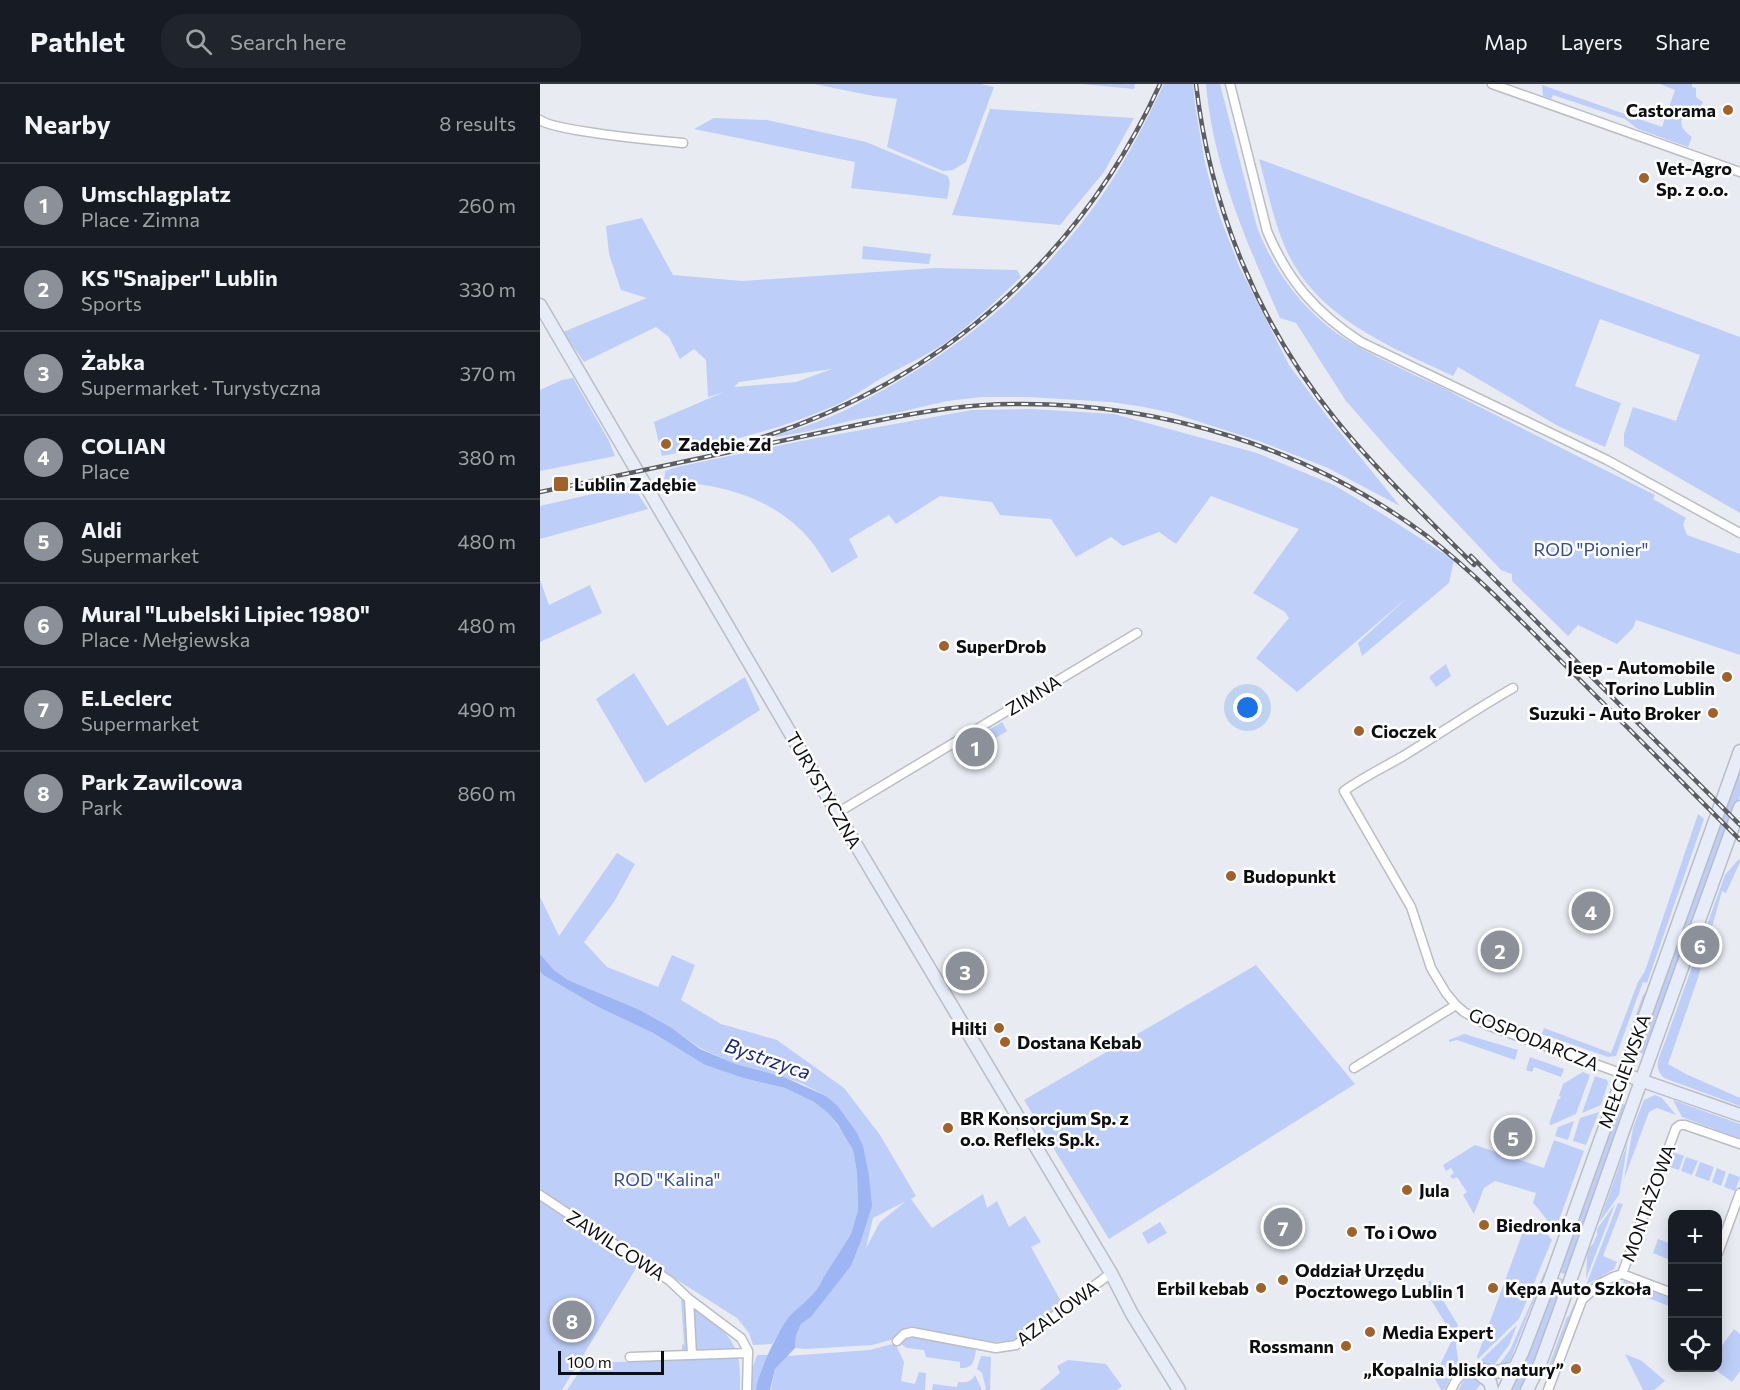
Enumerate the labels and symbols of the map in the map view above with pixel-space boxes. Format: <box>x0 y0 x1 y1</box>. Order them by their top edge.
place label: Castorama <box>1626 99 1716 121</box>
marker: Castorama <box>1721 103 1735 117</box>
place label: Vet-Agro Sp. z o.o. <box>1656 157 1732 200</box>
marker: Vet-Agro Sp. z o.o. <box>1637 171 1651 185</box>
place label: Zadębie Zd <box>678 433 771 455</box>
marker: Zadębie Zd <box>659 437 673 451</box>
place label: Lublin Zadębie <box>574 473 696 495</box>
marker: Lublin Zadębie <box>552 475 570 493</box>
park label: ROD "Pionier" <box>1534 538 1648 560</box>
place label: SuperDrob <box>956 635 1047 657</box>
marker: SuperDrob <box>937 639 951 653</box>
place label: Jeep - Automobile Torino Lublin <box>1567 656 1715 699</box>
street label: ZIMNA <box>1001 670 1065 720</box>
marker: Jeep - Automobile Torino Lublin <box>1720 670 1734 684</box>
your location <box>1233 693 1262 722</box>
place label: Suzuki - Auto Broker <box>1529 702 1702 724</box>
marker: Suzuki - Auto Broker <box>1706 706 1720 720</box>
place label: Cioczek <box>1371 720 1437 742</box>
pin: 1 <box>956 724 994 770</box>
marker: Cioczek <box>1352 724 1366 738</box>
street label: TURYSTYCZNA <box>782 728 866 852</box>
place label: Budopunkt <box>1243 865 1336 887</box>
marker: Budopunkt <box>1224 869 1238 883</box>
pin: 4 <box>1572 888 1610 934</box>
pin: 6 <box>1680 922 1720 968</box>
pin: 2 <box>1480 928 1520 972</box>
pin: 3 <box>946 948 984 994</box>
street label: GOSPODARCZA <box>1466 1003 1602 1075</box>
street label: MEŁGIEWSKA <box>1593 1011 1655 1131</box>
place label: Hilti <box>951 1017 987 1039</box>
marker: Hilti <box>992 1021 1006 1035</box>
place label: Dostana Kebab <box>1017 1031 1142 1053</box>
water label: Bystrzyca <box>722 1032 814 1084</box>
marker: Dostana Kebab <box>998 1035 1012 1049</box>
place label: BR Konsorcjum Sp. z o.o. Refleks Sp.k. <box>960 1107 1129 1150</box>
pin: 5 <box>1494 1114 1532 1160</box>
marker: BR Konsorcjum Sp. z o.o. Refleks Sp.k. <box>941 1121 955 1135</box>
street label: MONTAŻOWA <box>1617 1141 1679 1265</box>
park label: ROD "Kalina" <box>614 1168 720 1190</box>
place label: Jula <box>1419 1179 1449 1201</box>
marker: Jula <box>1400 1183 1414 1197</box>
pin: 7 <box>1264 1204 1302 1250</box>
street label: ZAWILCOWA <box>563 1205 669 1285</box>
place label: Biedronka <box>1496 1214 1581 1236</box>
marker: Biedronka <box>1477 1218 1491 1232</box>
place label: To i Owo <box>1364 1221 1437 1243</box>
marker: To i Owo <box>1345 1225 1359 1239</box>
place label: Oddział Urzędu Pocztowego Lublin 1 <box>1295 1259 1464 1302</box>
marker: Oddział Urzędu Pocztowego Lublin 1 <box>1276 1273 1290 1287</box>
street label: AZALIOWA <box>1012 1276 1102 1350</box>
place label: Erbil kebab <box>1157 1277 1249 1299</box>
place label: Kępa Auto Szkoła <box>1505 1277 1651 1299</box>
marker: Erbil kebab <box>1254 1281 1268 1295</box>
marker: Kępa Auto Szkoła <box>1486 1281 1500 1295</box>
pin: 8 <box>552 1298 591 1342</box>
place label: Media Expert <box>1382 1321 1494 1343</box>
marker: Media Expert <box>1363 1325 1377 1339</box>
place label: Rossmann <box>1249 1335 1334 1357</box>
marker: Rossmann <box>1339 1339 1353 1353</box>
scale bar <box>558 1348 664 1376</box>
place label: „Kopalnia blisko natury” <box>1363 1358 1564 1380</box>
marker: „Kopalnia blisko natury” <box>1569 1362 1583 1376</box>

